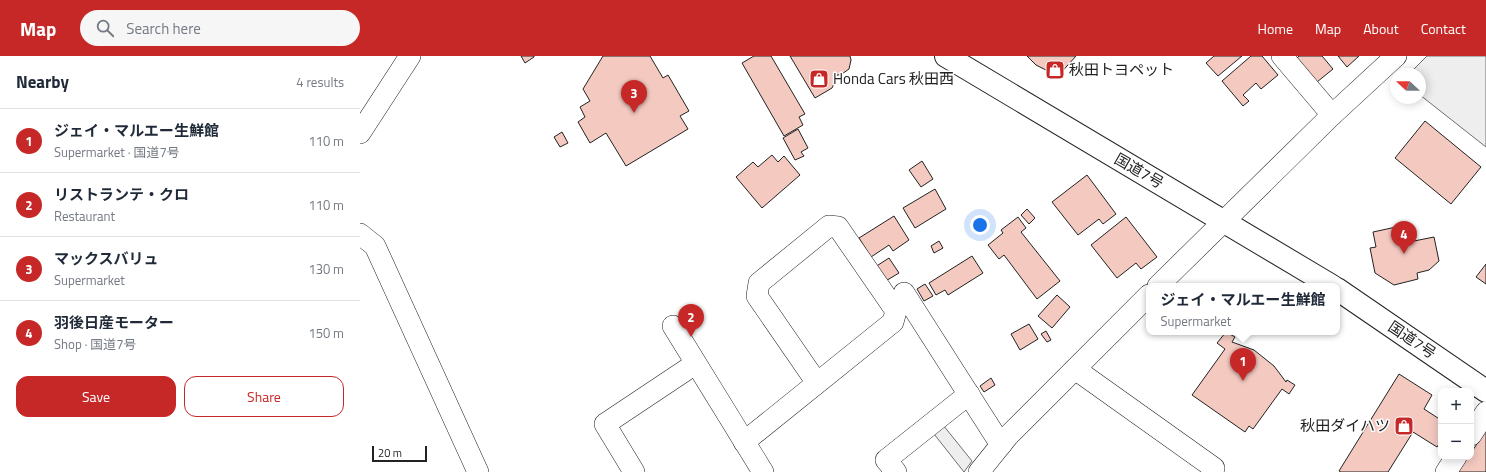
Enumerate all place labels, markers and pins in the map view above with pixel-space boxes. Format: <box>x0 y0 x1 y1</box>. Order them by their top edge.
place label: 秋田トヨペット <box>1069 58 1174 81</box>
shop icon: 秋田トヨペット <box>1044 59 1066 81</box>
place label: Honda Cars 秋田西 <box>833 67 954 90</box>
shop icon: Honda Cars 秋田西 <box>808 68 830 90</box>
pin: 3 <box>621 80 647 113</box>
pin: 4 <box>1391 221 1417 254</box>
pin: 2 <box>678 304 704 337</box>
pin: 1 <box>1230 348 1256 381</box>
place label: 秋田ダイハツ <box>1300 414 1390 437</box>
shop icon: 秋田ダイハツ <box>1393 415 1415 437</box>

